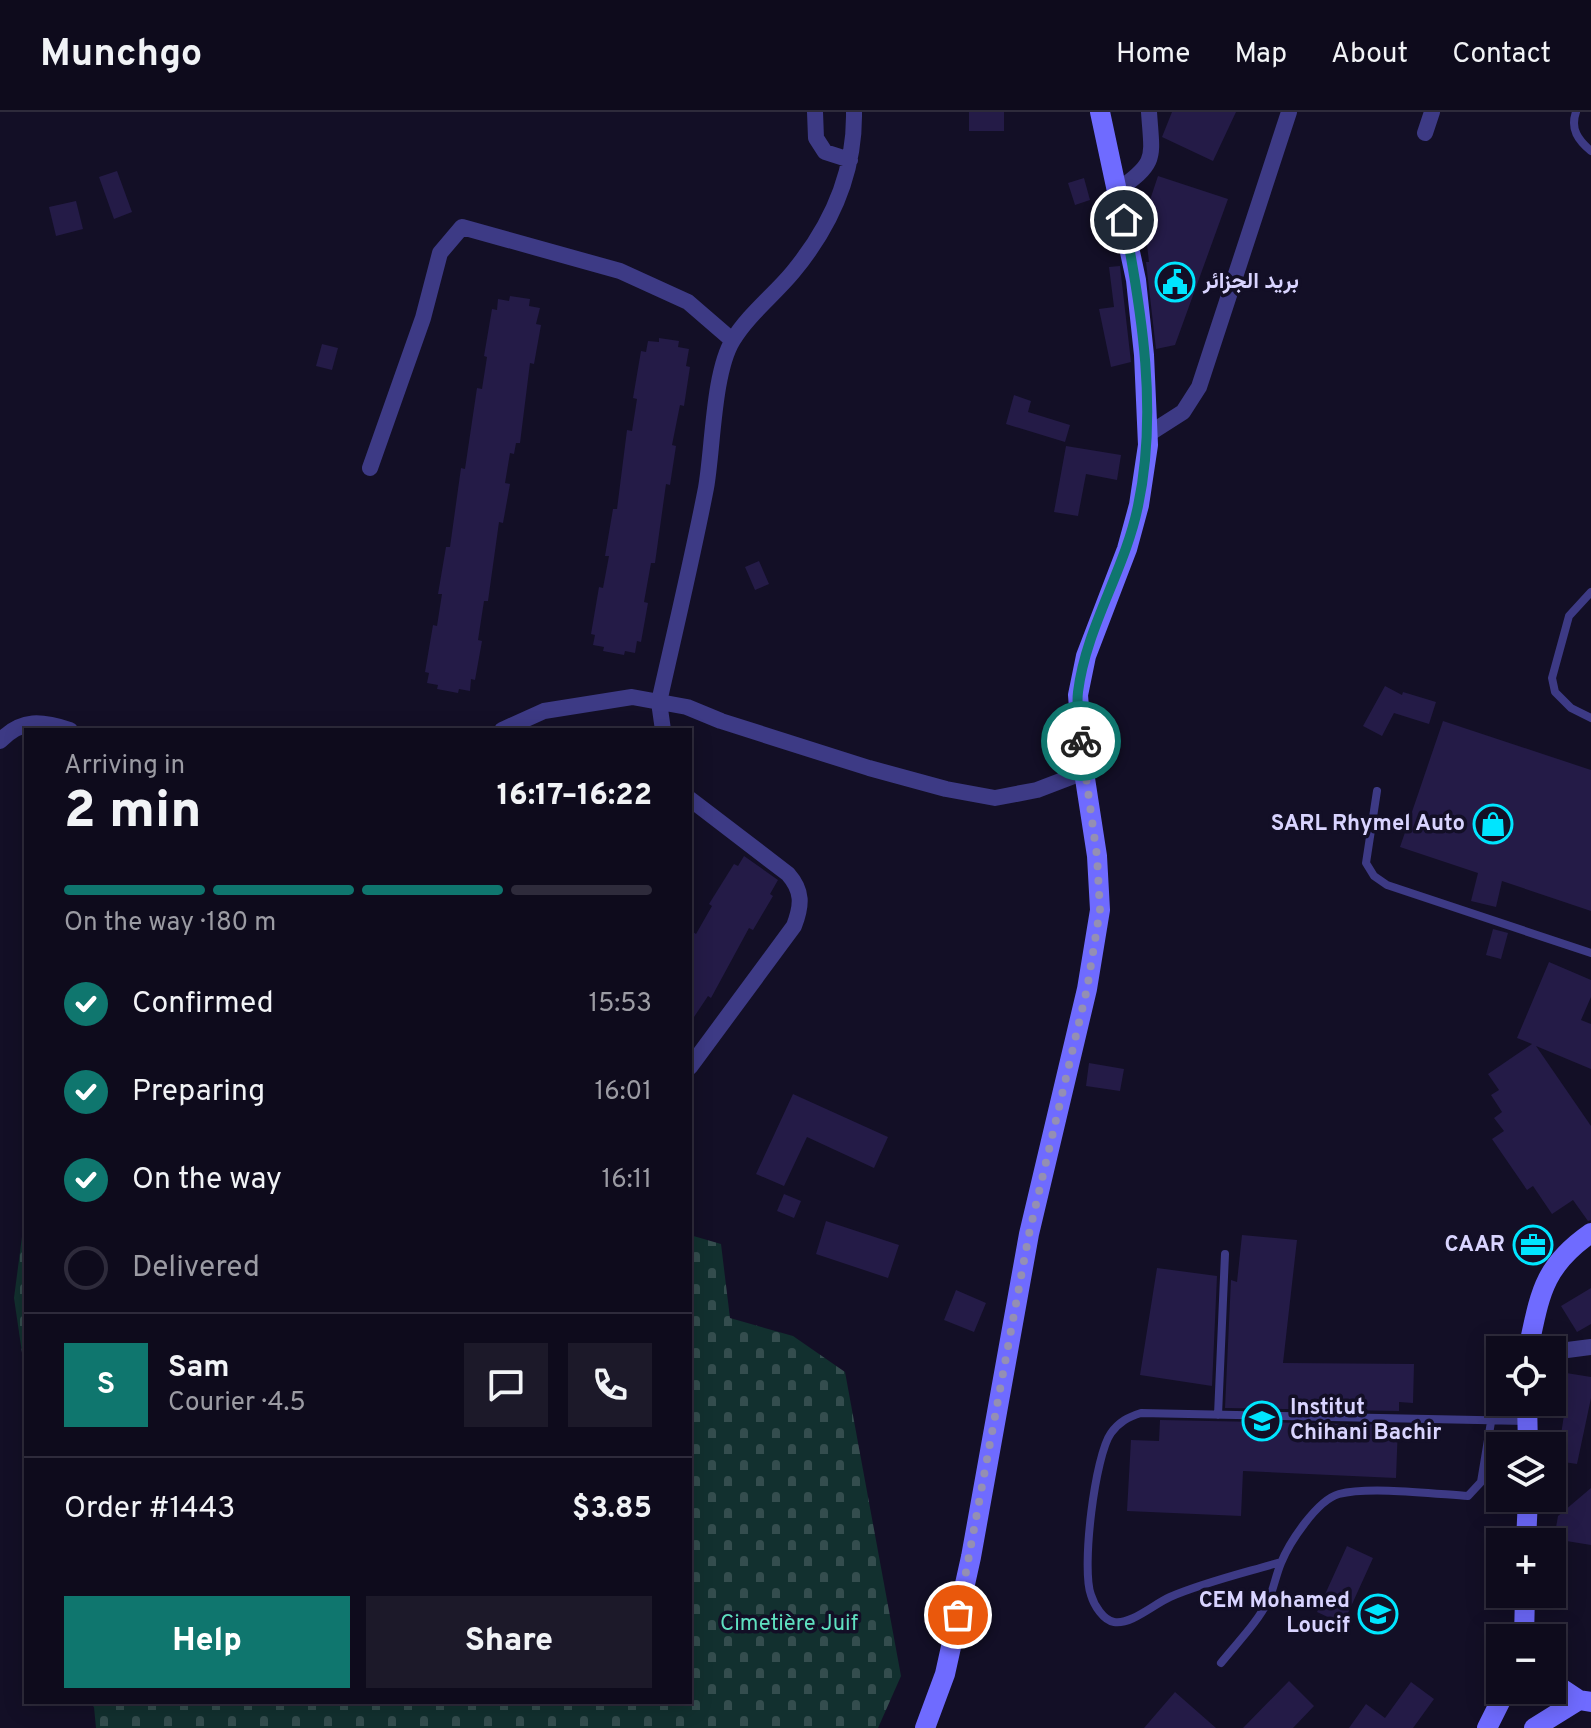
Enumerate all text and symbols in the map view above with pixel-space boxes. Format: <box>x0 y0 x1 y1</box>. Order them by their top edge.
text: Munchgo <box>40 31 202 80</box>
text: Home <box>1116 37 1190 73</box>
text: Map <box>1234 37 1287 73</box>
text: About <box>1331 37 1408 73</box>
text: Contact <box>1452 37 1551 73</box>
pin <box>1090 186 1158 254</box>
icon: home <box>1102 198 1146 242</box>
public building icon: بريد الجزائر <box>1154 261 1196 303</box>
place label: بريد الجزائر <box>1202 269 1299 296</box>
courier <box>1041 701 1121 781</box>
icon: bike <box>1059 719 1103 763</box>
text: Arriving in <box>64 750 185 783</box>
text: 16:17–16:22 <box>497 778 652 815</box>
text: 2 min <box>64 780 202 846</box>
shop icon: SARL Rhymel Auto <box>1472 803 1514 845</box>
place label: SARL Rhymel Auto <box>1271 811 1465 838</box>
text: On the way · 180 m <box>64 907 276 940</box>
icon: check <box>64 982 108 1026</box>
text: Confirmed <box>132 986 274 1023</box>
text: 15:53 <box>589 988 652 1021</box>
icon: check <box>64 1070 108 1114</box>
text: Preparing <box>132 1074 265 1111</box>
text: 16:01 <box>595 1076 652 1109</box>
icon: check <box>64 1158 108 1202</box>
text: On the way <box>132 1162 282 1199</box>
text: 16:11 <box>602 1164 652 1197</box>
office icon: CAAR <box>1512 1224 1554 1266</box>
place label: CAAR <box>1444 1232 1505 1259</box>
text: Delivered <box>132 1250 260 1287</box>
map controls <box>1486 1336 1566 1704</box>
button: locate <box>1486 1336 1566 1416</box>
button: chat <box>464 1343 548 1427</box>
button: phone <box>568 1343 652 1427</box>
text: Sam <box>168 1350 230 1387</box>
text: S <box>97 1367 115 1404</box>
text: Courier · 4.5 <box>168 1387 306 1420</box>
place label: Institut Chihani Bachir <box>1290 1395 1442 1447</box>
school or university icon: Institut Chihani Bachir <box>1241 1400 1283 1442</box>
button: layers <box>1486 1432 1566 1512</box>
text: Order #1443 <box>64 1491 235 1528</box>
text: $3.85 <box>572 1491 652 1528</box>
button: + <box>1486 1528 1566 1608</box>
pin <box>924 1581 992 1649</box>
place label: CEM Mohamed Loucif <box>1199 1588 1350 1640</box>
icon: bag <box>936 1593 980 1637</box>
school or university icon: CEM Mohamed Loucif <box>1357 1593 1399 1635</box>
button: Help <box>64 1596 350 1688</box>
button: Share <box>366 1596 652 1688</box>
park label: Cimetière Juif <box>720 1611 858 1638</box>
button: − <box>1486 1624 1566 1704</box>

